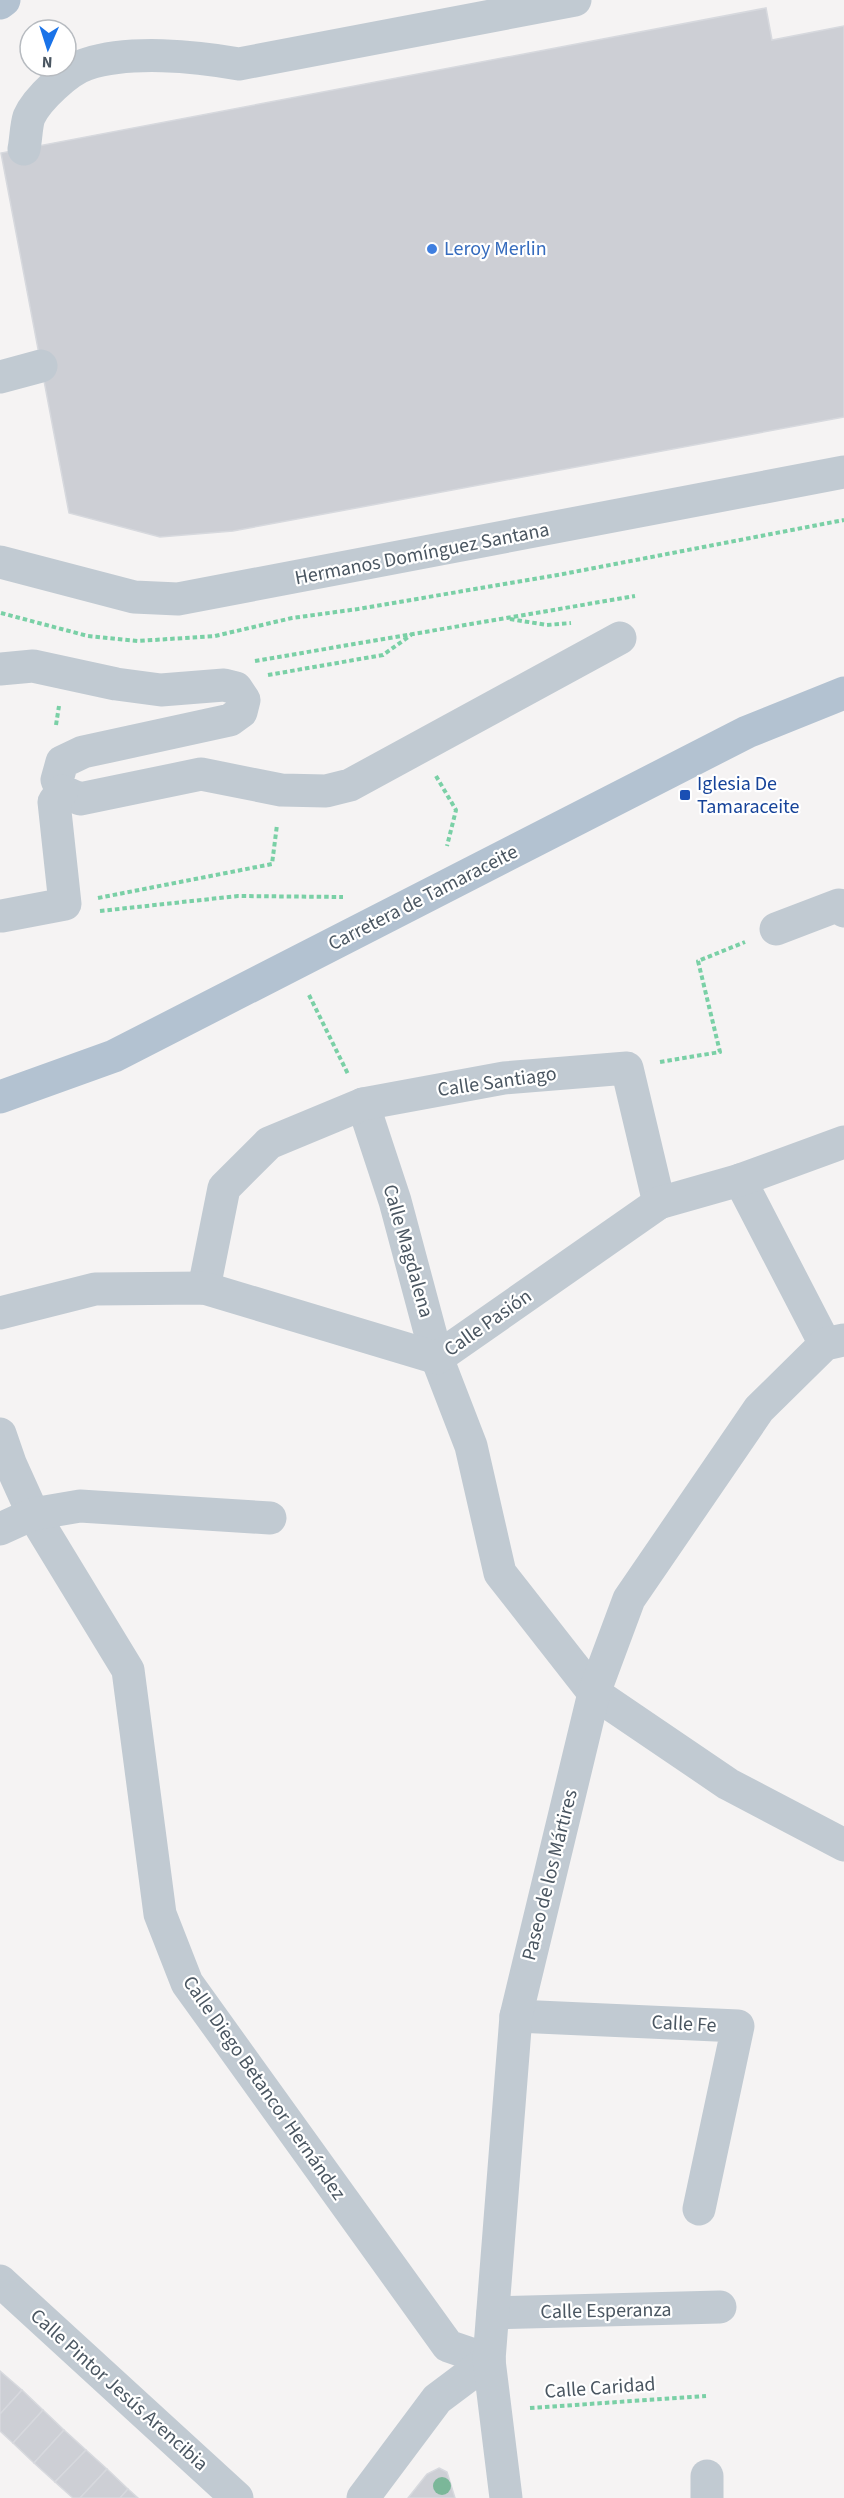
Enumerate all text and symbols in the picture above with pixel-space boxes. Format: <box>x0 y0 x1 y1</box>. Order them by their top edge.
north arrow <box>18 18 78 78</box>
text: N <box>41 51 53 73</box>
place label: Leroy Merlin <box>444 235 547 263</box>
marker: Leroy Merlin <box>425 242 439 256</box>
street label: Hermanos Domínguez Santana <box>292 516 552 592</box>
place label: Iglesia De Tamaraceite <box>697 770 800 821</box>
marker: Iglesia De Tamaraceite <box>678 788 692 802</box>
street label: Carretera de Tamaraceite <box>323 838 523 958</box>
street label: Calle Santiago <box>436 1060 558 1104</box>
street label: Calle Magdalena <box>376 1181 440 1321</box>
street label: Calle Pasión <box>439 1282 537 1364</box>
street label: Paseo de los Mártires <box>515 1787 585 1963</box>
street label: Calle Diego Betancor Hernández <box>176 1970 352 2206</box>
street label: Calle Fe <box>651 2008 717 2040</box>
street label: Calle Esperanza <box>540 2296 672 2326</box>
street label: Calle Pintor Jesús Arencibia <box>24 2302 214 2478</box>
street label: Calle Caridad <box>544 2370 656 2406</box>

